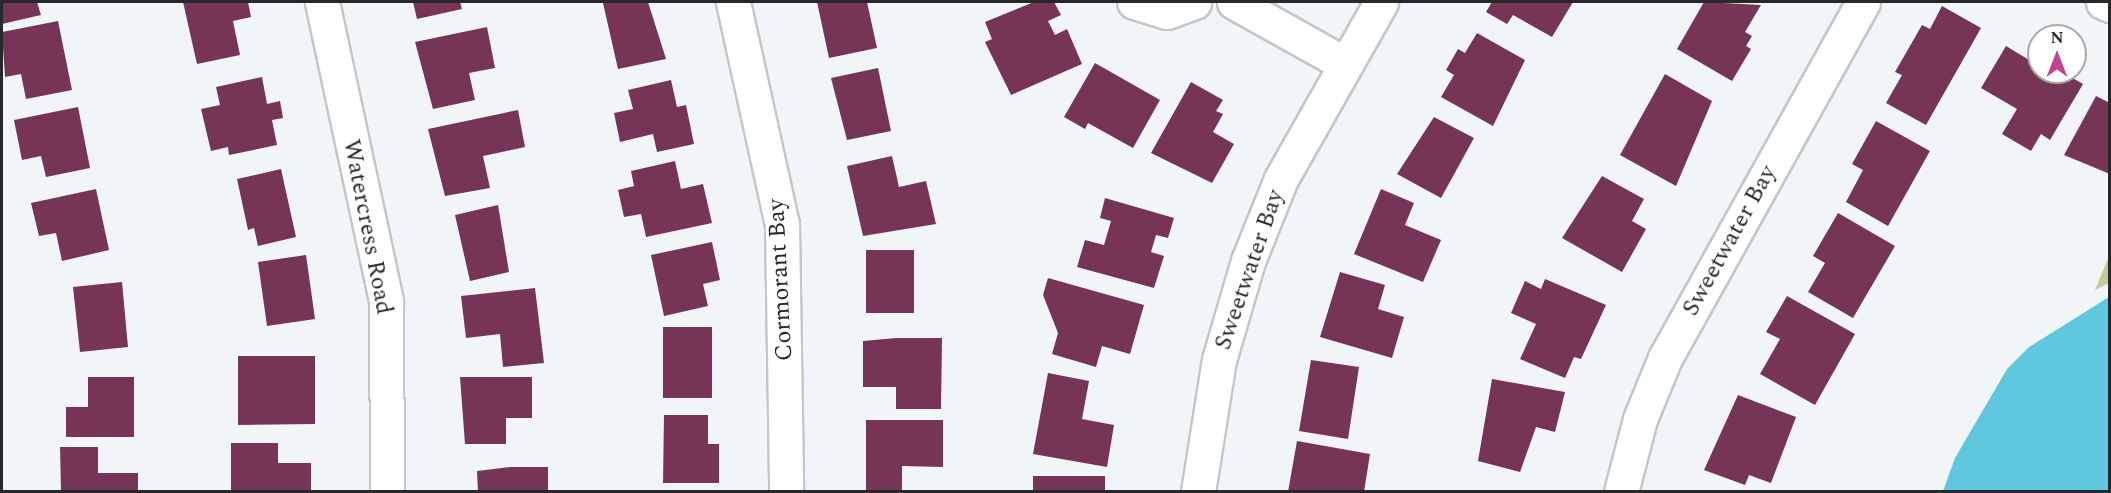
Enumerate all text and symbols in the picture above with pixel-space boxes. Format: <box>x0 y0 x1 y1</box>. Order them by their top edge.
north arrow <box>2027 24 2087 84</box>
text: N <box>2050 26 2064 50</box>
street label: Watercress Road <box>336 137 398 317</box>
street label: Sweetwater Bay <box>1677 161 1783 321</box>
street label: Sweetwater Bay <box>1209 186 1291 354</box>
street label: Cormorant Bay <box>762 198 800 362</box>

